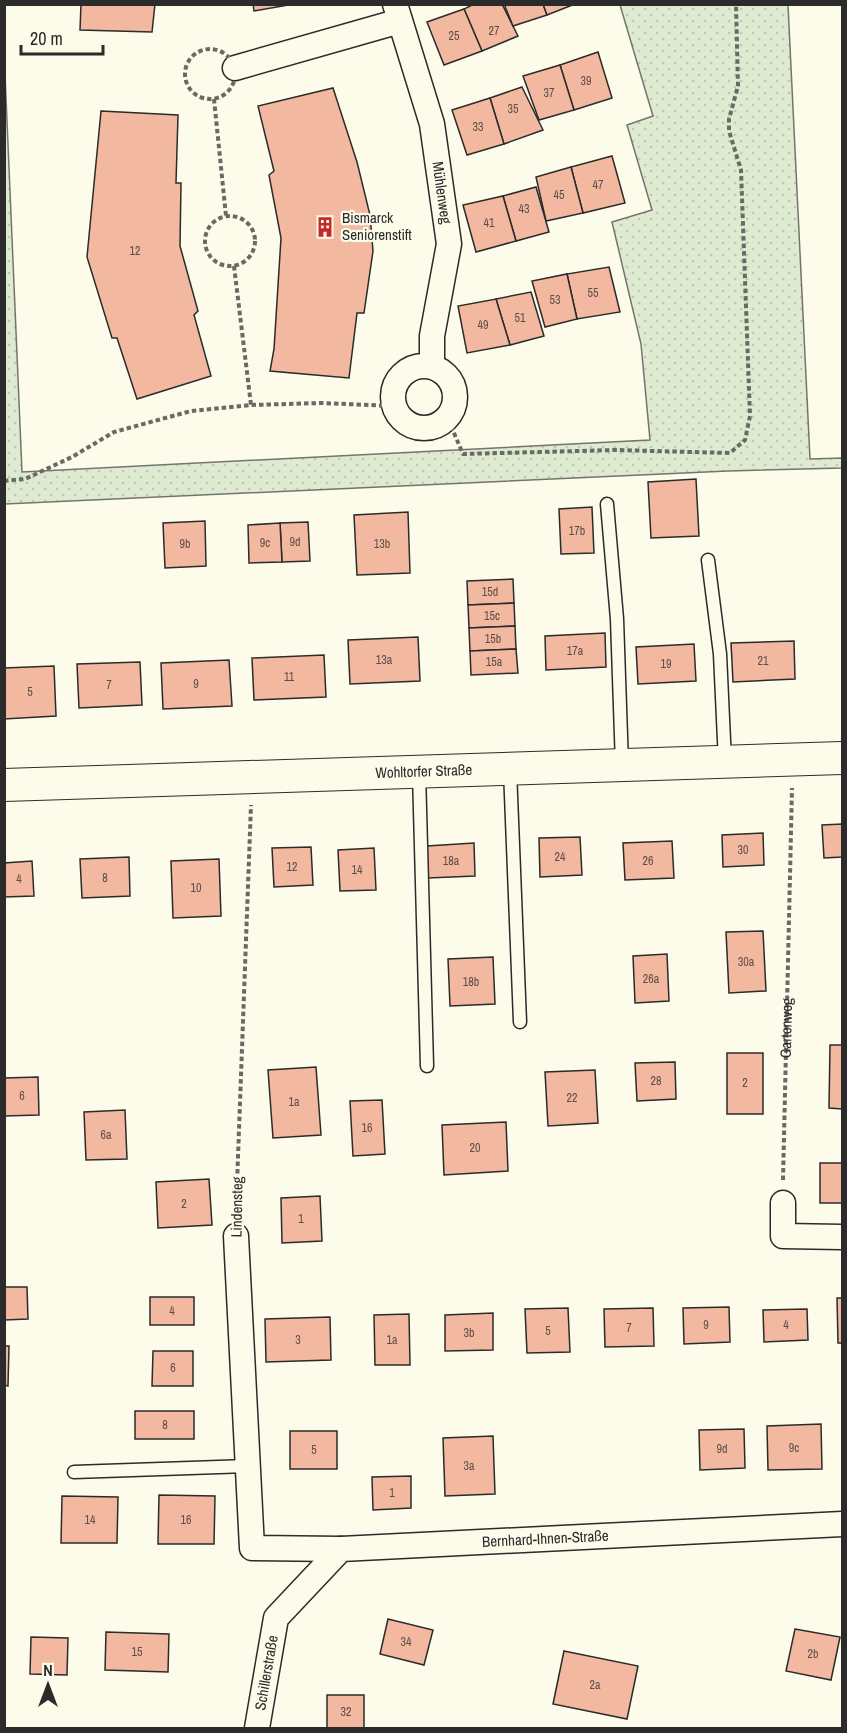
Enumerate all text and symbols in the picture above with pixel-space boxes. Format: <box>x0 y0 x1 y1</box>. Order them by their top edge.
scale bar <box>21 18 104 56</box>
house number: 27 <box>489 23 500 39</box>
text: 20 m <box>30 26 63 51</box>
house number: 25 <box>449 28 460 44</box>
house number: 39 <box>581 73 591 89</box>
house number: 37 <box>544 85 555 101</box>
house number: 35 <box>508 101 519 117</box>
house number: 33 <box>473 119 483 135</box>
street label: Mühlenweg <box>427 160 457 225</box>
house number: 47 <box>593 177 604 193</box>
house number: 45 <box>554 187 565 203</box>
house number: 43 <box>519 201 529 217</box>
place label: Bismarck Seniorenstift <box>342 207 412 245</box>
building icon: Bismarck Seniorenstift <box>313 215 337 239</box>
house number: 41 <box>484 215 495 231</box>
house number: 12 <box>130 243 140 259</box>
house number: 55 <box>588 285 599 301</box>
house number: 53 <box>550 292 560 308</box>
house number: 51 <box>515 310 526 326</box>
house number: 49 <box>478 317 488 333</box>
house number: 17b <box>569 523 585 539</box>
house number: 9d <box>290 534 300 550</box>
house number: 9c <box>260 535 270 551</box>
house number: 9b <box>180 536 190 552</box>
house number: 13b <box>374 536 390 552</box>
house number: 15d <box>482 584 498 600</box>
house number: 15c <box>484 608 500 624</box>
house number: 15b <box>485 631 501 647</box>
house number: 17a <box>567 643 584 659</box>
house number: 13a <box>376 652 393 668</box>
house number: 21 <box>758 653 769 669</box>
house number: 15a <box>486 654 503 670</box>
house number: 19 <box>661 656 671 672</box>
house number: 11 <box>284 669 295 685</box>
house number: 9 <box>193 676 199 692</box>
house number: 7 <box>106 677 112 693</box>
house number: 5 <box>27 684 33 700</box>
street label: Wohltorfer Straße <box>375 759 473 783</box>
house number: 30 <box>738 842 748 858</box>
house number: 24 <box>555 849 566 865</box>
house number: 18a <box>443 853 460 869</box>
house number: 26 <box>643 853 653 869</box>
house number: 12 <box>287 859 297 875</box>
house number: 14 <box>352 862 363 878</box>
house number: 8 <box>102 870 108 886</box>
house number: 4 <box>16 871 22 887</box>
house number: 10 <box>191 880 201 896</box>
house number: 30a <box>738 954 755 970</box>
house number: 26a <box>643 971 660 987</box>
house number: 18b <box>463 974 479 990</box>
street label: Gartenweg <box>775 998 797 1058</box>
house number: 28 <box>651 1073 661 1089</box>
house number: 2 <box>742 1075 748 1091</box>
house number: 6 <box>19 1088 25 1104</box>
house number: 22 <box>567 1090 577 1106</box>
house number: 1a <box>289 1094 300 1110</box>
house number: 16 <box>362 1120 372 1136</box>
house number: 6a <box>101 1127 112 1143</box>
house number: 20 <box>470 1140 480 1156</box>
street label: Lindensteg <box>225 1176 248 1238</box>
house number: 2 <box>181 1196 187 1212</box>
house number: 1 <box>298 1211 304 1227</box>
house number: 4 <box>169 1303 175 1319</box>
house number: 9 <box>703 1317 709 1333</box>
house number: 4 <box>783 1317 789 1333</box>
house number: 7 <box>626 1320 632 1336</box>
house number: 5 <box>545 1323 551 1339</box>
house number: 3b <box>464 1325 474 1341</box>
house number: 3 <box>295 1332 301 1348</box>
house number: 1a <box>387 1332 398 1348</box>
house number: 6 <box>170 1360 176 1376</box>
house number: 8 <box>162 1417 168 1433</box>
house number: 9c <box>789 1440 799 1456</box>
house number: 9d <box>717 1441 727 1457</box>
house number: 5 <box>311 1442 317 1458</box>
house number: 3a <box>464 1458 475 1474</box>
house number: 1 <box>389 1485 395 1501</box>
house number: 14 <box>85 1512 96 1528</box>
house number: 16 <box>181 1512 191 1528</box>
street label: Bernhard-Ihnen-Straße <box>482 1525 609 1552</box>
street label: Schillerstraße <box>249 1633 283 1712</box>
house number: 34 <box>401 1634 412 1650</box>
house number: 15 <box>132 1644 143 1660</box>
house number: 2b <box>808 1646 818 1662</box>
north arrow <box>18 1655 78 1715</box>
text: N <box>43 1659 53 1681</box>
house number: 2a <box>590 1677 601 1693</box>
house number: 32 <box>341 1704 351 1720</box>

